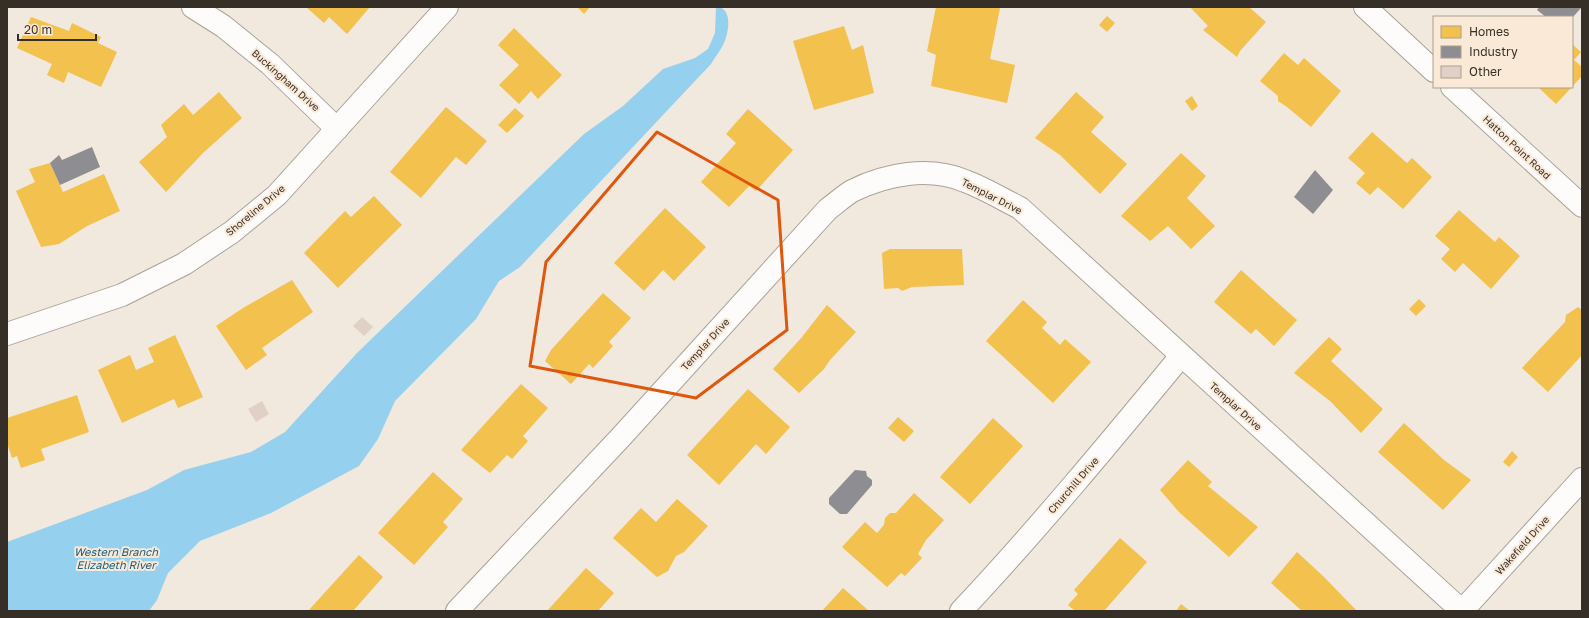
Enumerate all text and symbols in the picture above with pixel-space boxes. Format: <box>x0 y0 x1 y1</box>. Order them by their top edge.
scale bar <box>18 16 96 42</box>
legend <box>1433 16 1573 88</box>
text: 20 m <box>24 22 52 37</box>
text: Homes <box>1469 24 1509 39</box>
text: Industry <box>1469 44 1518 59</box>
street label: Buckingham Drive <box>250 47 322 114</box>
text: Other <box>1469 64 1502 79</box>
street label: Hatton Point Road <box>1481 113 1553 181</box>
street label: Templar Drive <box>960 176 1024 216</box>
street label: Shoreline Drive <box>223 182 287 238</box>
street label: Templar Drive <box>678 315 732 373</box>
street label: Templar Drive <box>1207 379 1265 433</box>
street label: Churchill Drive <box>1045 454 1101 516</box>
street label: Wakefield Drive <box>1493 513 1552 577</box>
water label: Western Branch Elizabeth River <box>74 545 159 571</box>

